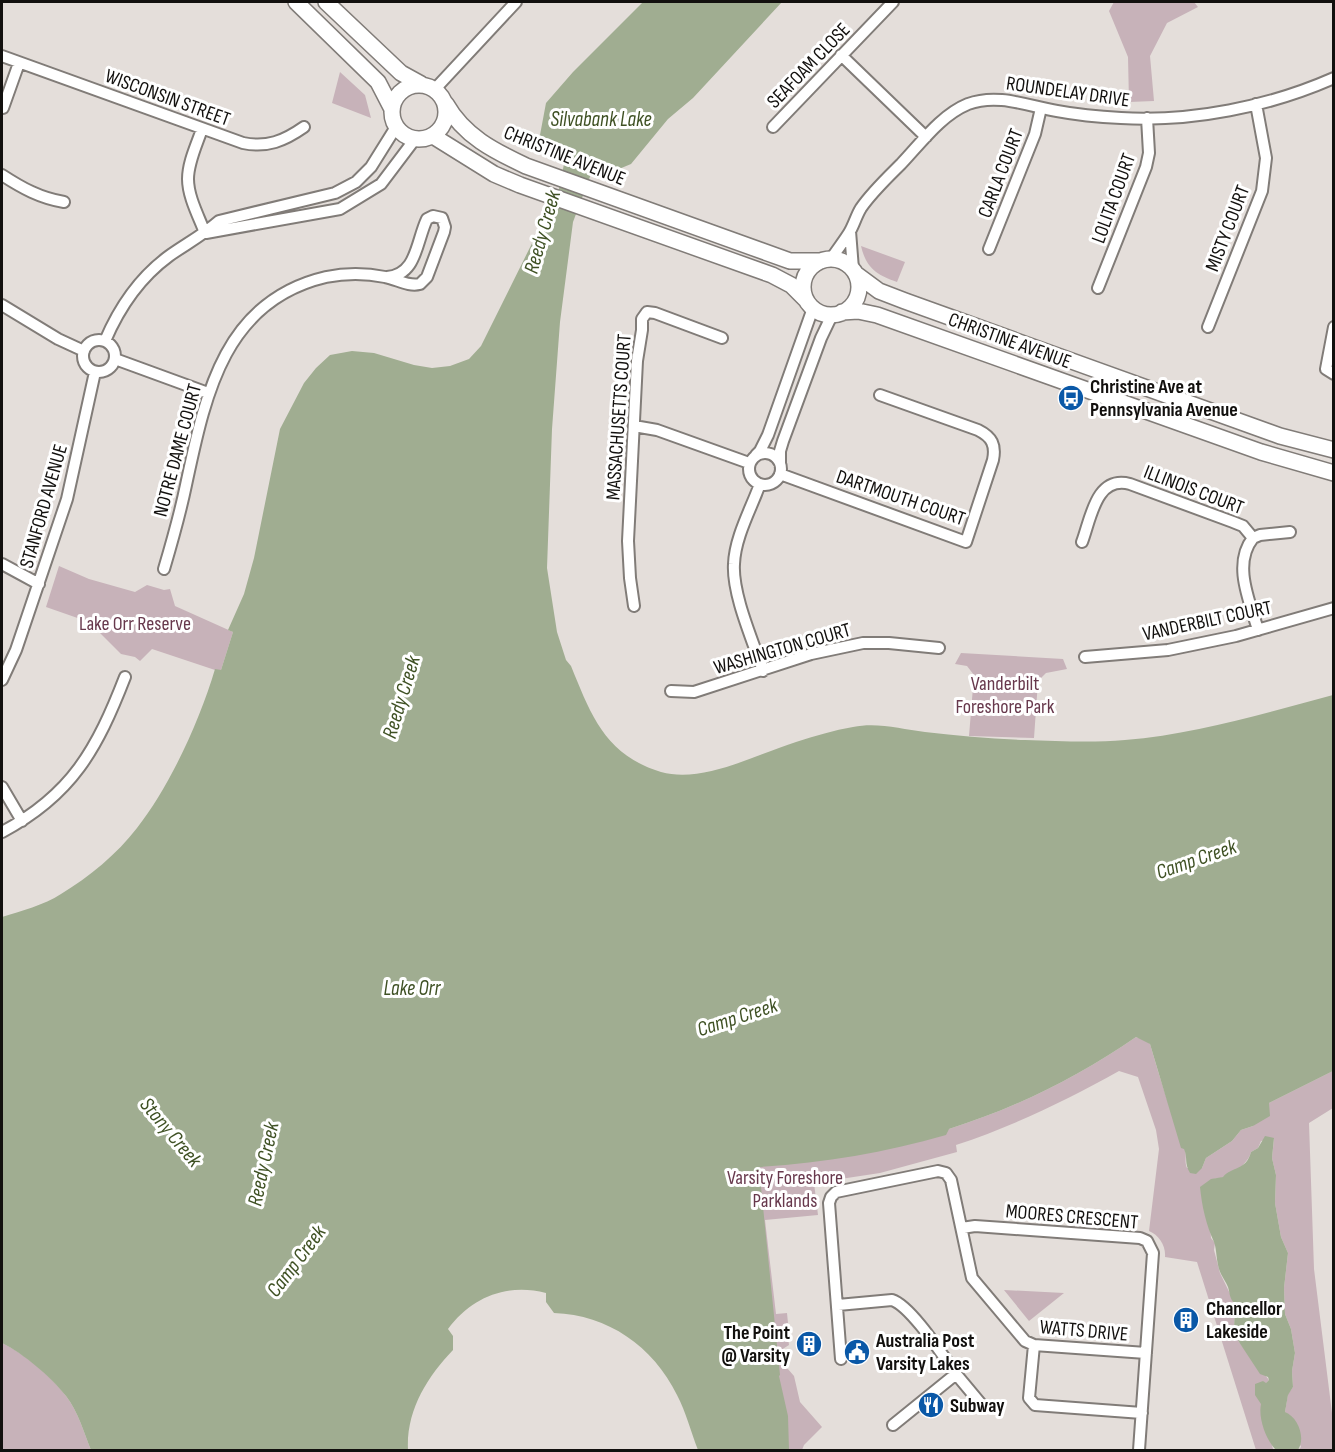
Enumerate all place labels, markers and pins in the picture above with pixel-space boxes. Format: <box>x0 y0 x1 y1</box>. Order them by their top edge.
place label: Christine Ave at Pennsylvania Avenue <box>1090 375 1238 422</box>
bus stop icon: Christine Ave at Pennsylvania Avenue <box>1056 383 1086 413</box>
place label: Chancellor Lakeside <box>1206 1297 1282 1344</box>
building icon: Chancellor Lakeside <box>1171 1305 1201 1335</box>
place label: The Point @ Varsity <box>721 1321 791 1368</box>
building icon: The Point @ Varsity <box>794 1329 824 1359</box>
place label: Australia Post Varsity Lakes <box>875 1329 975 1376</box>
public building icon: Australia Post Varsity Lakes <box>842 1337 872 1367</box>
restaurant icon: Subway <box>916 1390 946 1420</box>
place label: Subway <box>950 1394 1005 1418</box>

